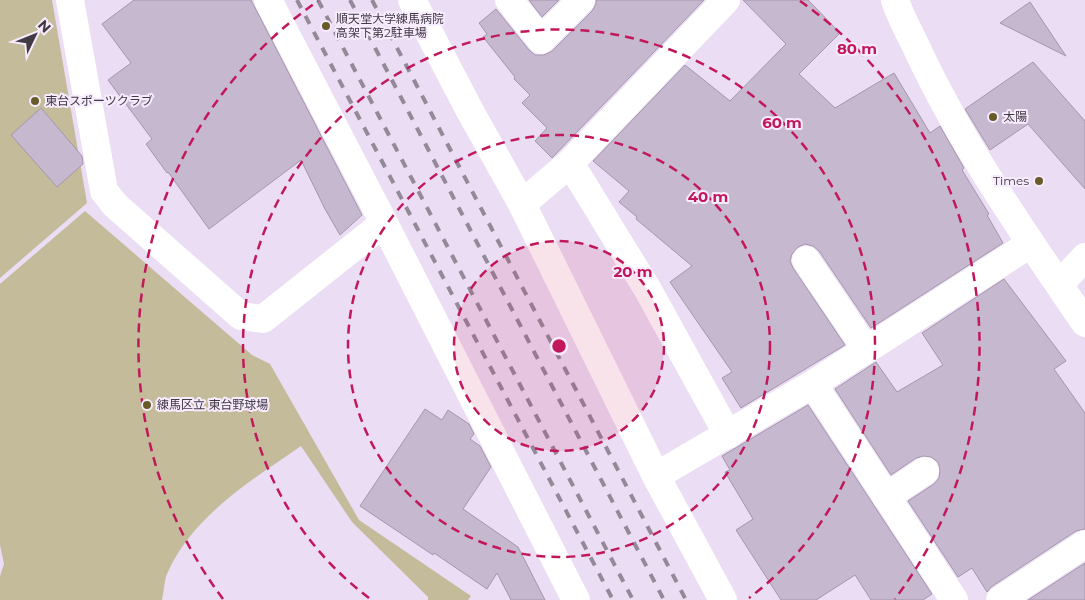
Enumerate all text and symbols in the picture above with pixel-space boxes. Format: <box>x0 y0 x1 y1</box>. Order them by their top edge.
north arrow <box>10 10 60 60</box>
place label: 順天堂大学練馬病院 高架下第2駐車場 <box>336 11 444 40</box>
text: N <box>34 16 55 36</box>
marker: 順天堂大学練馬病院 高架下第2駐車場 <box>320 20 332 32</box>
text: 80 m <box>837 39 877 58</box>
place label: 東台スポーツクラブ <box>45 93 153 108</box>
marker: 東台スポーツクラブ <box>29 95 41 107</box>
place label: 太陽 <box>1003 109 1027 124</box>
marker: 太陽 <box>987 111 999 123</box>
text: 60 m <box>762 113 802 132</box>
place label: Times <box>993 173 1029 188</box>
marker: Times <box>1033 175 1045 187</box>
text: 40 m <box>688 187 728 206</box>
text: 20 m <box>613 262 653 281</box>
centre of rings <box>550 337 568 355</box>
place label: 練馬区立 東台野球場 <box>157 397 268 412</box>
marker: 練馬区立 東台野球場 <box>141 399 153 411</box>

